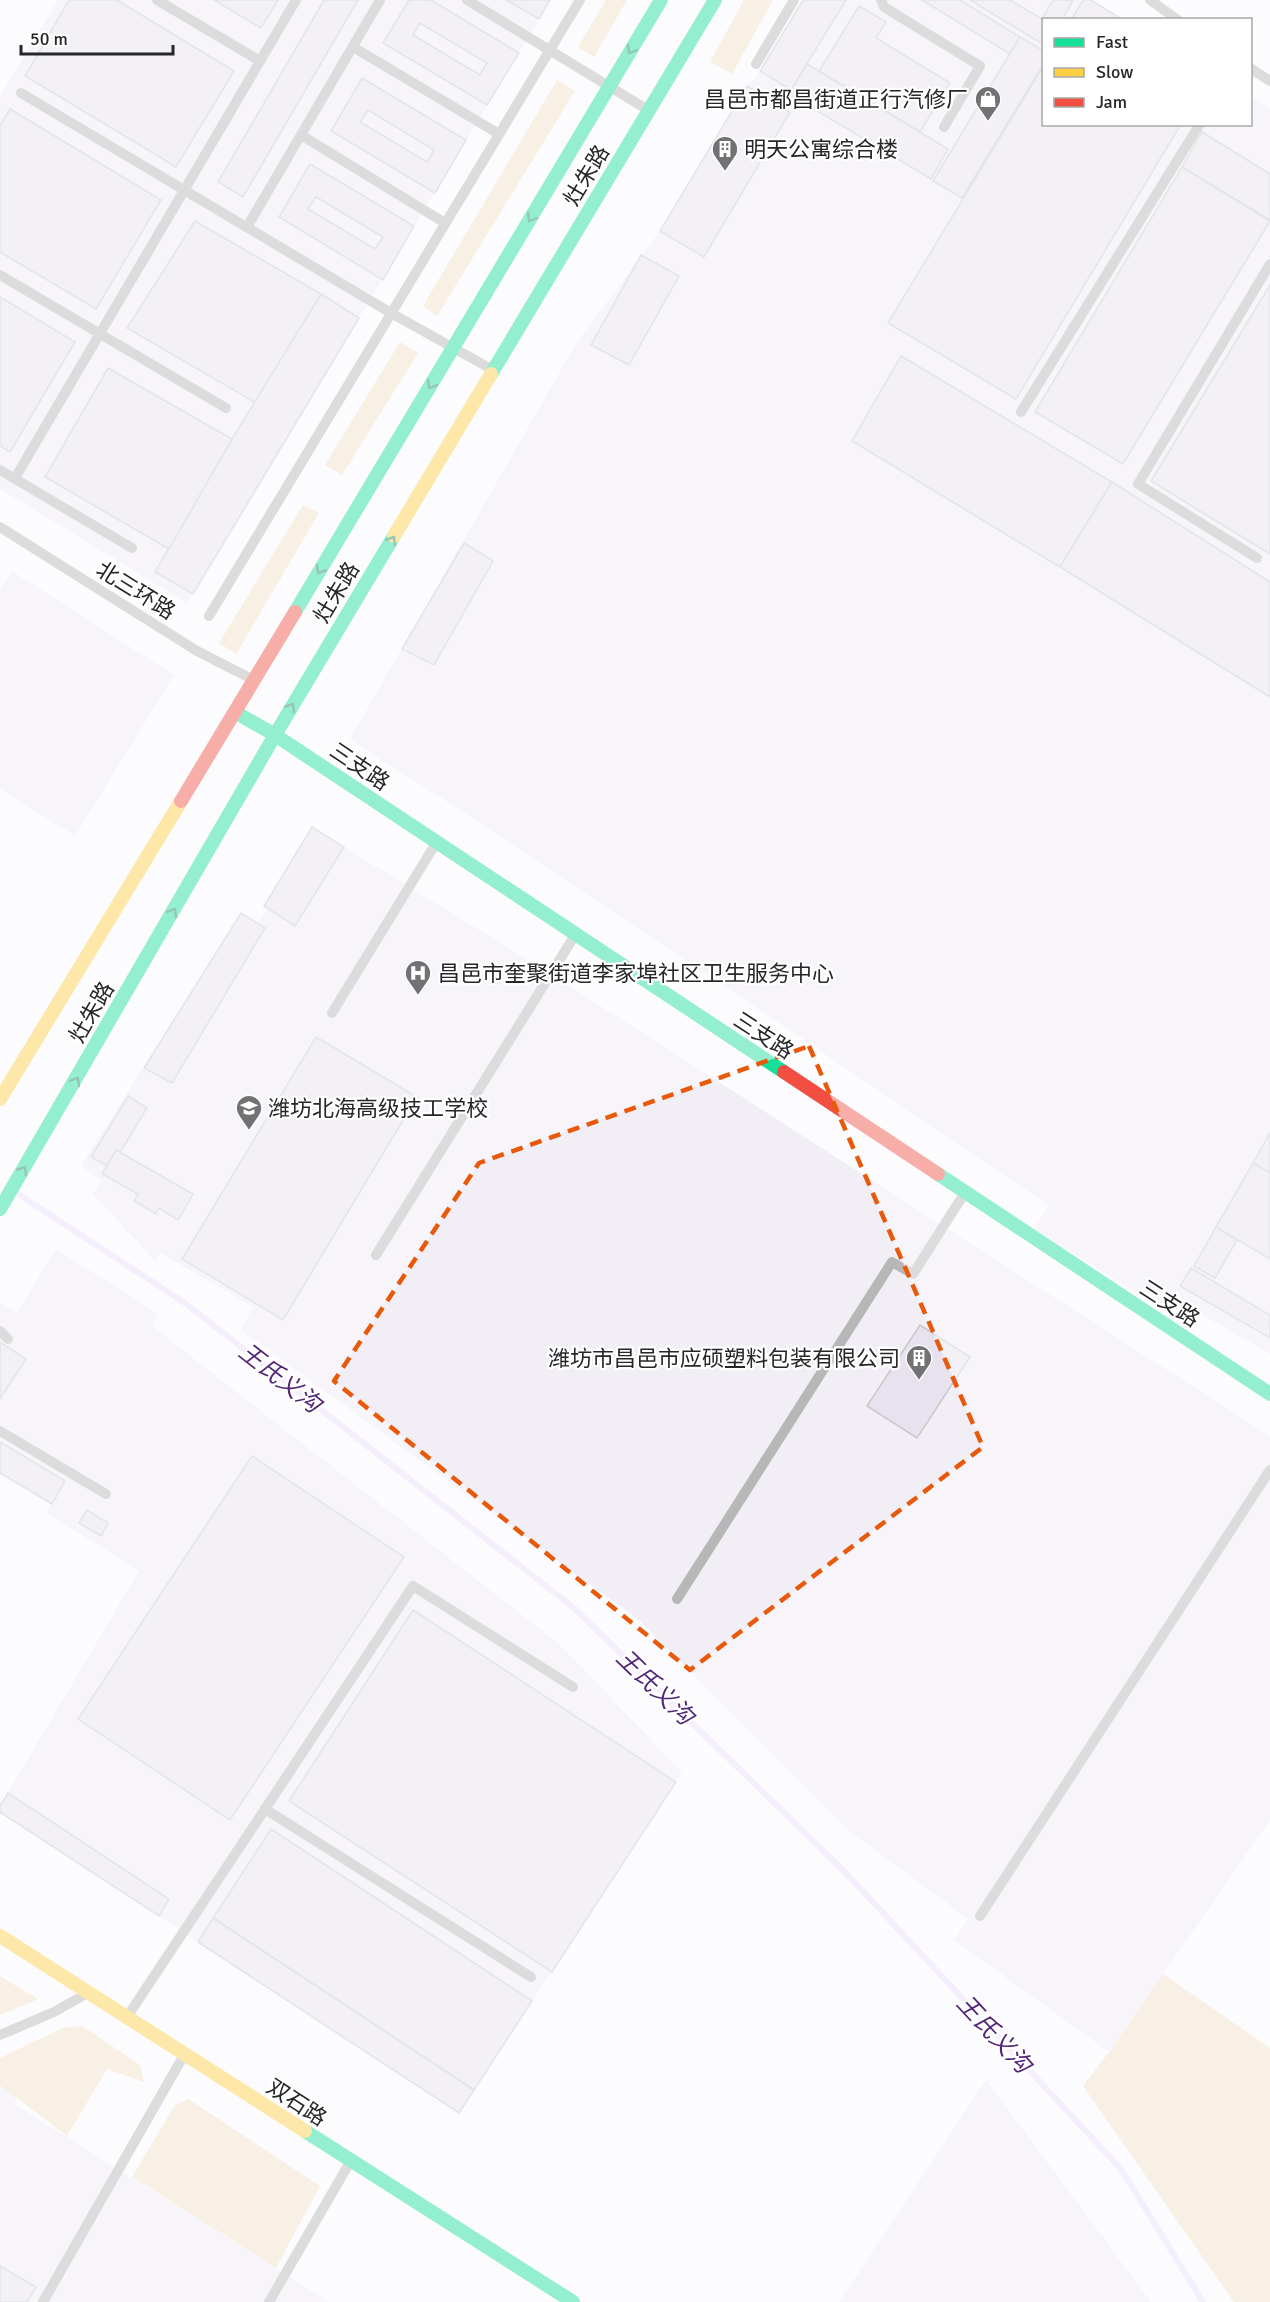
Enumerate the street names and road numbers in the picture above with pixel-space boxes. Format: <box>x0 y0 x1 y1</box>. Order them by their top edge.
street label: 灶朱路 <box>558 140 615 211</box>
street label: 北三环路 <box>91 556 180 625</box>
street label: 灶朱路 <box>308 557 365 628</box>
street label: 三支路 <box>325 737 395 796</box>
street label: 灶朱路 <box>63 977 120 1048</box>
street label: 三支路 <box>729 1006 799 1065</box>
street label: 三支路 <box>1135 1274 1205 1333</box>
street label: 双石路 <box>262 2073 332 2132</box>

